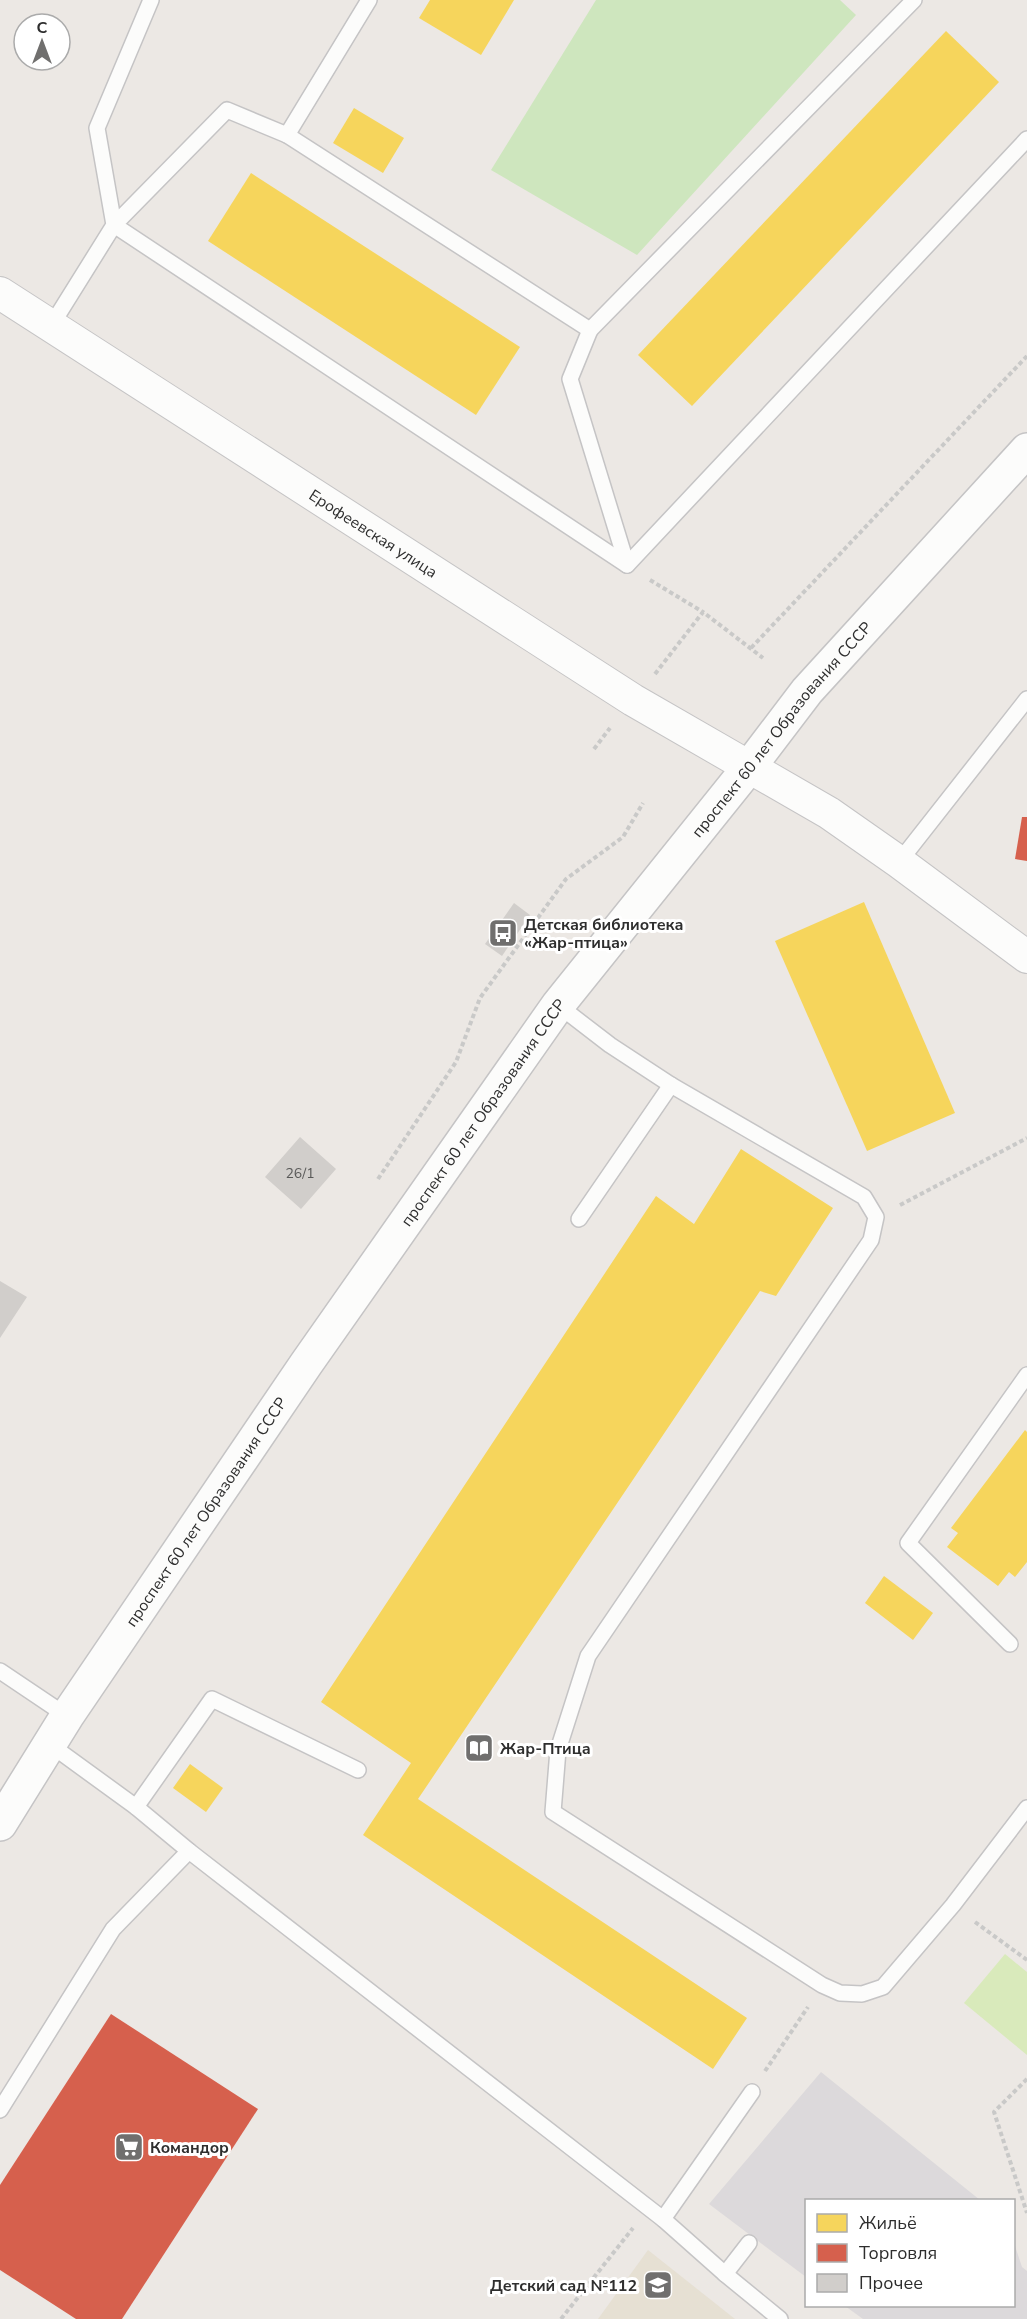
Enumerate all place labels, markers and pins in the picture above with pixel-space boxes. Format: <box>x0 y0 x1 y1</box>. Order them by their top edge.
place label: Детская библиотека «Жар-птица» <box>524 914 684 954</box>
bus stop icon: Детская библиотека «Жар-птица» <box>487 917 519 949</box>
library icon: Жар-Птица <box>463 1732 495 1764</box>
place label: Жар-Птица <box>500 1738 591 1760</box>
supermarket icon: Командор <box>113 2131 145 2163</box>
place label: Командор <box>150 2137 229 2159</box>
school or university icon: Детский сад №112 <box>642 2269 674 2301</box>
place label: Детский сад №112 <box>490 2275 637 2297</box>

